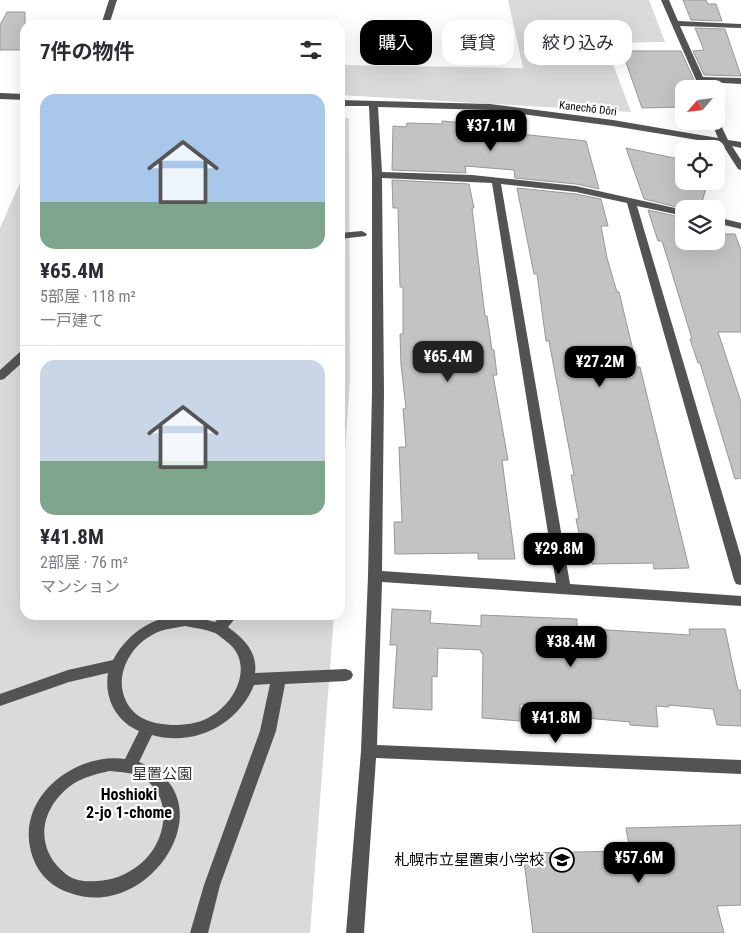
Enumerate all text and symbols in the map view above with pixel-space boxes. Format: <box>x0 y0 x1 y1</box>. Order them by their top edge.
chip: 購入 <box>360 20 432 65</box>
chip: 賃貸 <box>442 20 514 65</box>
chip: 絞り込み <box>524 20 632 65</box>
icon: filters <box>297 36 325 64</box>
text: 7件の物件 <box>40 40 135 64</box>
north arrow <box>675 80 725 130</box>
map controls <box>675 80 725 250</box>
street label: Kanechō Dōri <box>558 99 617 118</box>
pin: ¥37.1M <box>450 110 532 152</box>
text: ¥37.1M <box>467 116 515 135</box>
icon: home <box>138 127 228 217</box>
button: locate <box>675 140 725 190</box>
button: layers <box>675 200 725 250</box>
text: ¥65.4M <box>40 259 104 283</box>
text: 5部屋 · 118 m² <box>40 287 136 306</box>
text: 一戸建て <box>40 311 104 330</box>
pin: ¥65.4M <box>407 340 489 383</box>
pin: ¥27.2M <box>559 346 641 388</box>
text: ¥65.4M <box>424 347 472 366</box>
text: ¥27.2M <box>576 352 624 371</box>
icon: home <box>138 392 228 482</box>
text: ¥41.8M <box>40 525 104 549</box>
pin: ¥29.8M <box>518 532 600 575</box>
text: ¥29.8M <box>535 539 583 558</box>
text: 2部屋 · 76 m² <box>40 553 128 572</box>
text: マンション <box>40 577 120 596</box>
pin: ¥38.4M <box>530 626 612 668</box>
text: ¥38.4M <box>547 632 595 651</box>
pin: ¥41.8M <box>515 702 597 744</box>
text: ¥41.8M <box>532 708 580 727</box>
park label: 星置公園 <box>132 765 192 783</box>
district label: Hoshioki 2-jo 1-chome <box>86 785 172 822</box>
pin: ¥57.6M <box>598 842 680 884</box>
school or university icon: 札幌市立星置東小学校 <box>549 847 575 873</box>
text: ¥57.6M <box>615 848 663 867</box>
place label: 札幌市立星置東小学校 <box>394 851 544 869</box>

